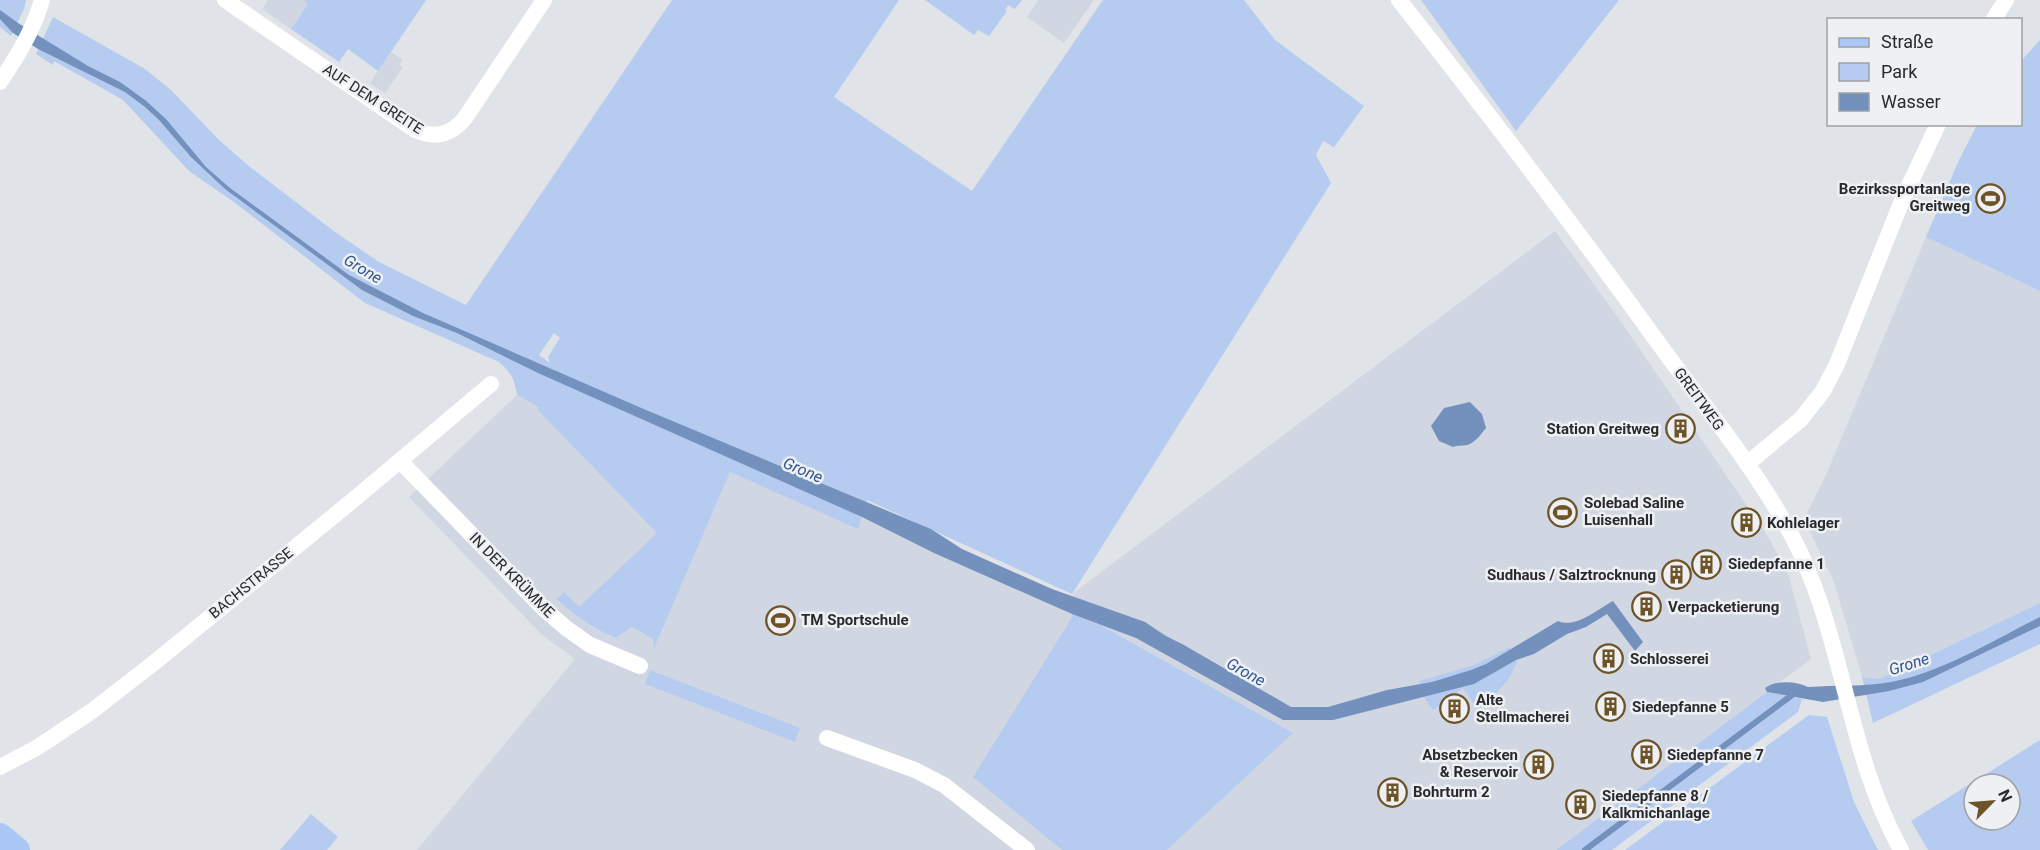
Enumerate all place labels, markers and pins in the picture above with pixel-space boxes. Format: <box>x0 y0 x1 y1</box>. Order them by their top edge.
place label: Bezirkssportanlage Greitweg <box>1839 180 1970 215</box>
sports icon: Bezirkssportanlage Greitweg <box>1975 182 2007 214</box>
building icon: Station Greitweg <box>1664 413 1696 445</box>
place label: Station Greitweg <box>1547 420 1659 438</box>
place label: Solebad Saline Luisenhall <box>1584 494 1684 529</box>
sports icon: Solebad Saline Luisenhall <box>1547 496 1579 528</box>
building icon: Kohlelager <box>1730 507 1762 539</box>
place label: Kohlelager <box>1767 514 1840 532</box>
building icon: Siedepfanne 1 <box>1691 548 1723 580</box>
place label: Siedepfanne 1 <box>1728 555 1825 573</box>
building icon: Sudhaus / Salztrocknung <box>1661 559 1693 591</box>
place label: Sudhaus / Salztrocknung <box>1487 566 1656 584</box>
building icon: Verpacketierung <box>1631 591 1663 623</box>
place label: Verpacketierung <box>1668 598 1779 616</box>
sports icon: TM Sportschule <box>764 604 796 636</box>
place label: TM Sportschule <box>801 611 909 629</box>
building icon: Schlosserei <box>1593 643 1625 675</box>
place label: Schlosserei <box>1630 650 1709 668</box>
place label: Alte Stellmacherei <box>1476 691 1569 726</box>
building icon: Siedepfanne 5 <box>1595 691 1627 723</box>
building icon: Alte Stellmacherei <box>1439 693 1471 725</box>
place label: Siedepfanne 5 <box>1632 698 1729 716</box>
building icon: Siedepfanne 7 <box>1630 739 1662 771</box>
place label: Absetzbecken & Reservoir <box>1422 746 1519 781</box>
place label: Siedepfanne 7 <box>1667 746 1764 764</box>
building icon: Absetzbecken & Reservoir <box>1523 748 1555 780</box>
building icon: Bohrturm 2 <box>1376 776 1408 808</box>
place label: Bohrturm 2 <box>1413 783 1490 801</box>
place label: Siedepfanne 8 / Kalkmichanlage <box>1602 787 1710 822</box>
building icon: Siedepfanne 8 / Kalkmichanlage <box>1565 789 1597 821</box>

